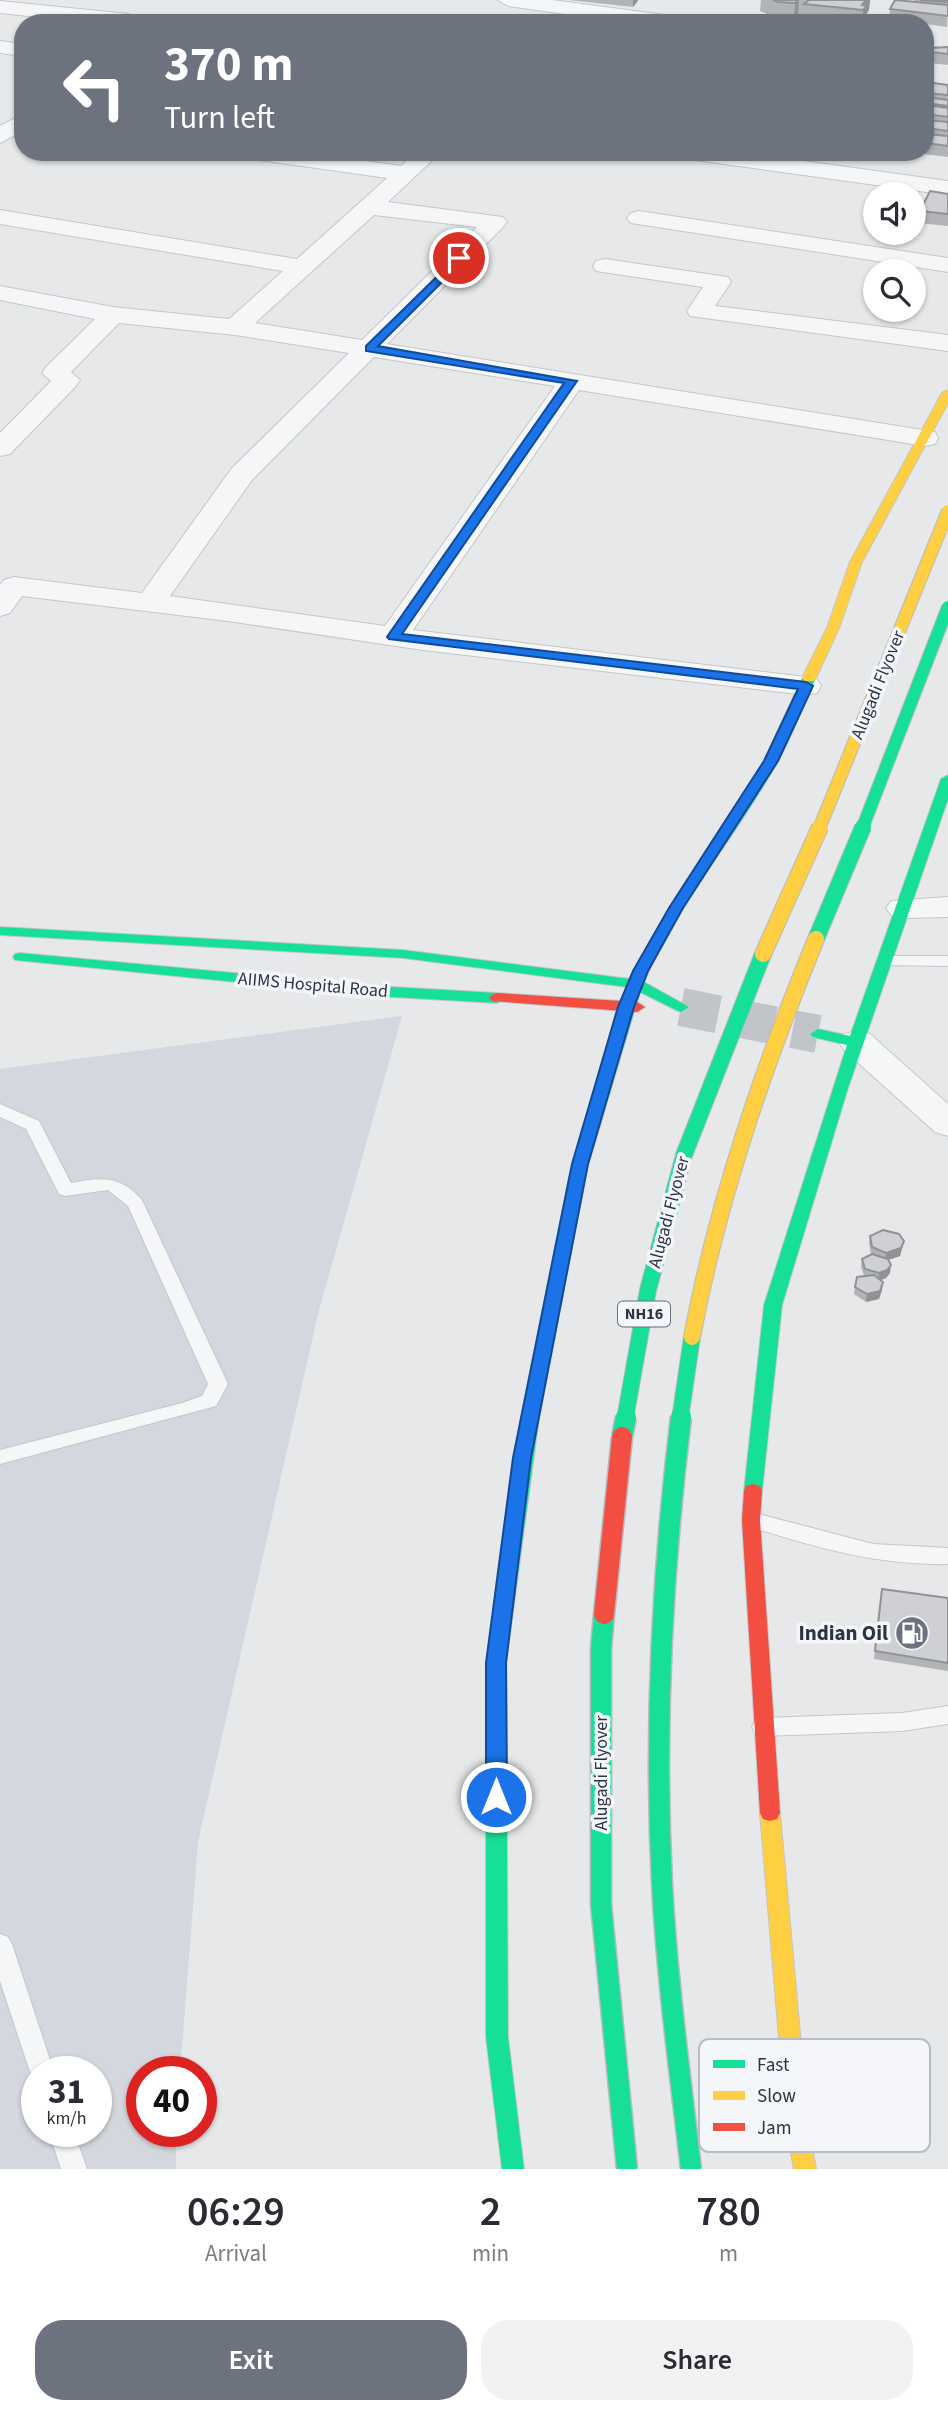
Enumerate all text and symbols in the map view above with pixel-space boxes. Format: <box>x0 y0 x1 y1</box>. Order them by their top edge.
text: 370 m <box>164 30 293 100</box>
icon: left <box>49 42 140 133</box>
text: Turn left <box>164 95 275 141</box>
map controls <box>863 182 926 322</box>
button: sound <box>863 182 926 245</box>
pin <box>429 228 489 288</box>
icon: arrive <box>440 239 478 277</box>
button: search <box>863 259 926 322</box>
street label: Alugadi Flyover <box>845 626 911 743</box>
street label: AIIMS Hospital Road <box>237 966 389 1004</box>
street label: Alugadi Flyover <box>642 1152 696 1271</box>
road number: NH16 <box>618 1302 670 1326</box>
fuel station icon: Indian Oil <box>893 1614 931 1652</box>
place label: Indian Oil <box>798 1618 888 1648</box>
street label: Alugadi Flyover <box>589 1715 614 1831</box>
position arrow <box>459 1760 533 1834</box>
legend <box>699 2039 930 2152</box>
text: Fast <box>757 2052 790 2079</box>
speed limit sign: 40 <box>126 2056 217 2147</box>
text: 31 <box>48 2067 85 2117</box>
text: Slow <box>757 2083 796 2110</box>
text: km/h <box>47 2106 86 2131</box>
text: Jam <box>757 2115 791 2142</box>
text: 06:29 <box>187 2182 285 2242</box>
text: 2 <box>480 2182 501 2242</box>
text: 780 <box>696 2182 761 2242</box>
text: Arrival <box>205 2237 267 2270</box>
text: min <box>472 2237 509 2270</box>
text: m <box>719 2237 738 2270</box>
button: Exit <box>35 2320 467 2400</box>
button: Share <box>481 2320 913 2400</box>

